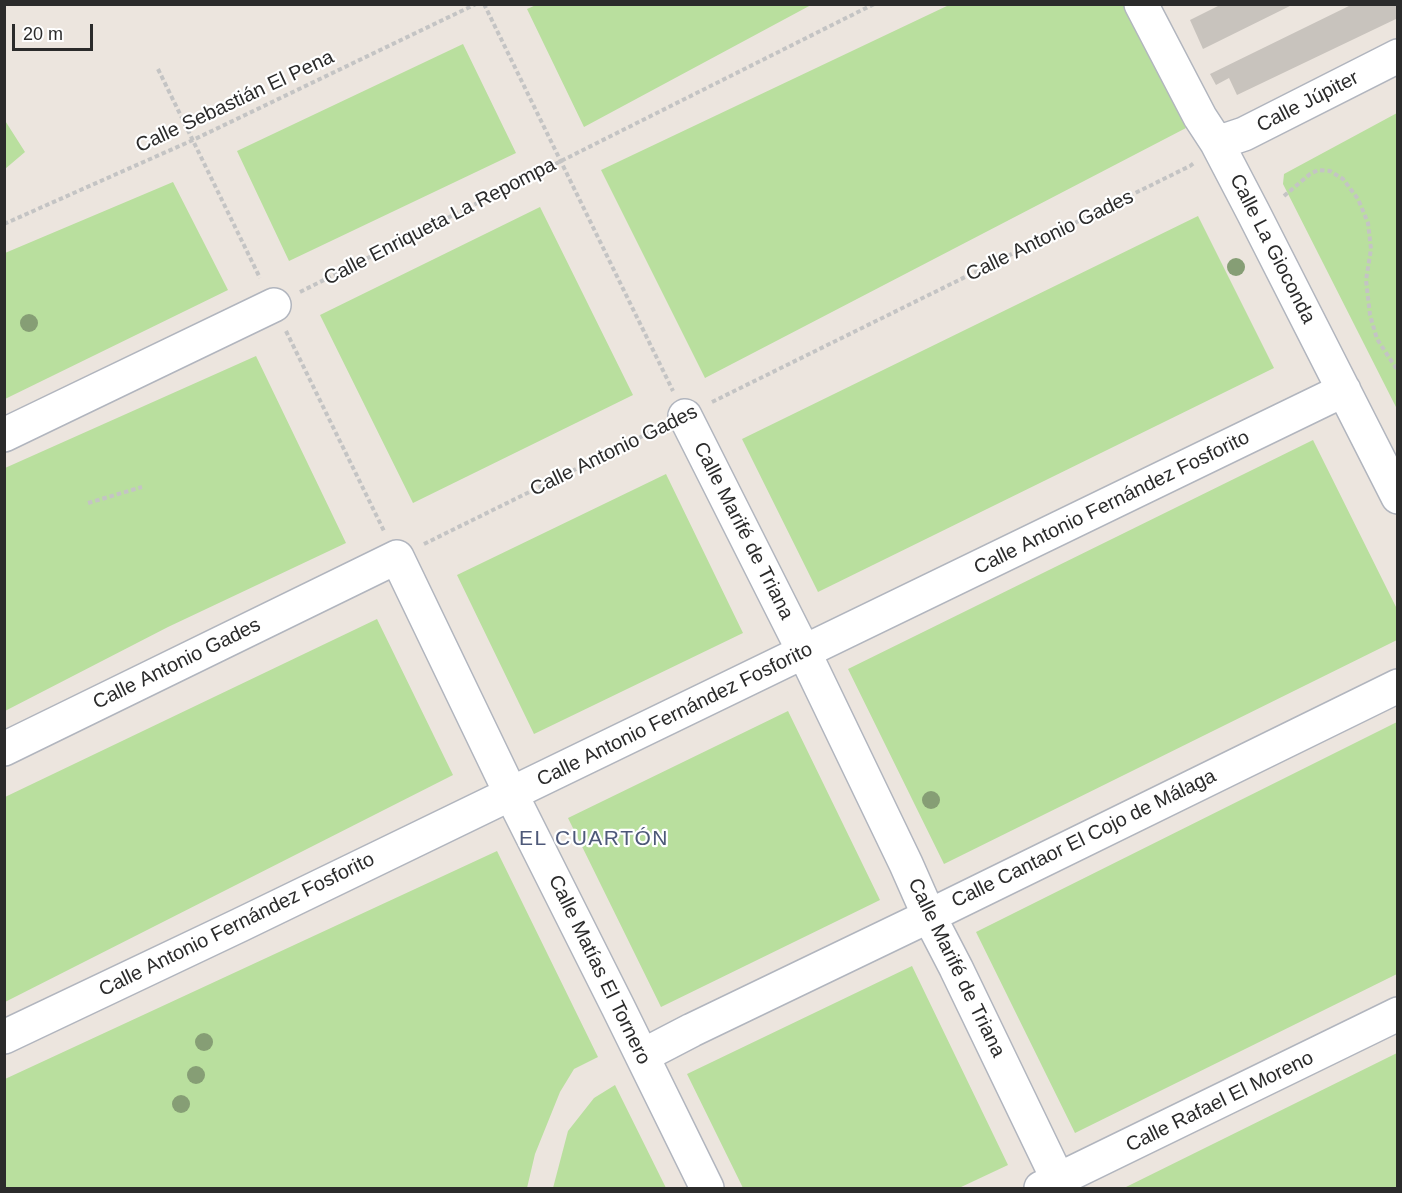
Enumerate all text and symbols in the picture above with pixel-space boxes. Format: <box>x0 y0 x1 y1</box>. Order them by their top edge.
scale bar <box>15 12 96 50</box>
text: 20 m <box>23 24 63 44</box>
street label: Calle Sebastián El Pena <box>132 46 338 158</box>
street label: Calle Júpiter <box>1253 66 1363 138</box>
street label: Calle Enriqueta La Repompa <box>320 153 560 291</box>
street label: Calle La Gioconda <box>1224 170 1320 328</box>
street label: Calle Antonio Gades <box>962 185 1138 287</box>
street label: Calle Antonio Gades <box>526 400 702 502</box>
street label: Calle Antonio Fernández Fosforito <box>970 426 1254 580</box>
street label: Calle Marifé de Triana <box>688 438 798 624</box>
street label: Calle Antonio Gades <box>89 613 265 715</box>
street label: Calle Antonio Fernández Fosforito <box>533 638 817 792</box>
street label: Calle Cantaor El Cojo de Málaga <box>948 764 1220 914</box>
district label: EL CUARTÓN <box>519 826 669 852</box>
street label: Calle Antonio Fernández Fosforito <box>95 848 379 1002</box>
street label: Calle Matías El Tornero <box>543 871 655 1069</box>
street label: Calle Marifé de Triana <box>902 875 1010 1061</box>
street label: Calle Rafael El Moreno <box>1122 1046 1318 1158</box>

